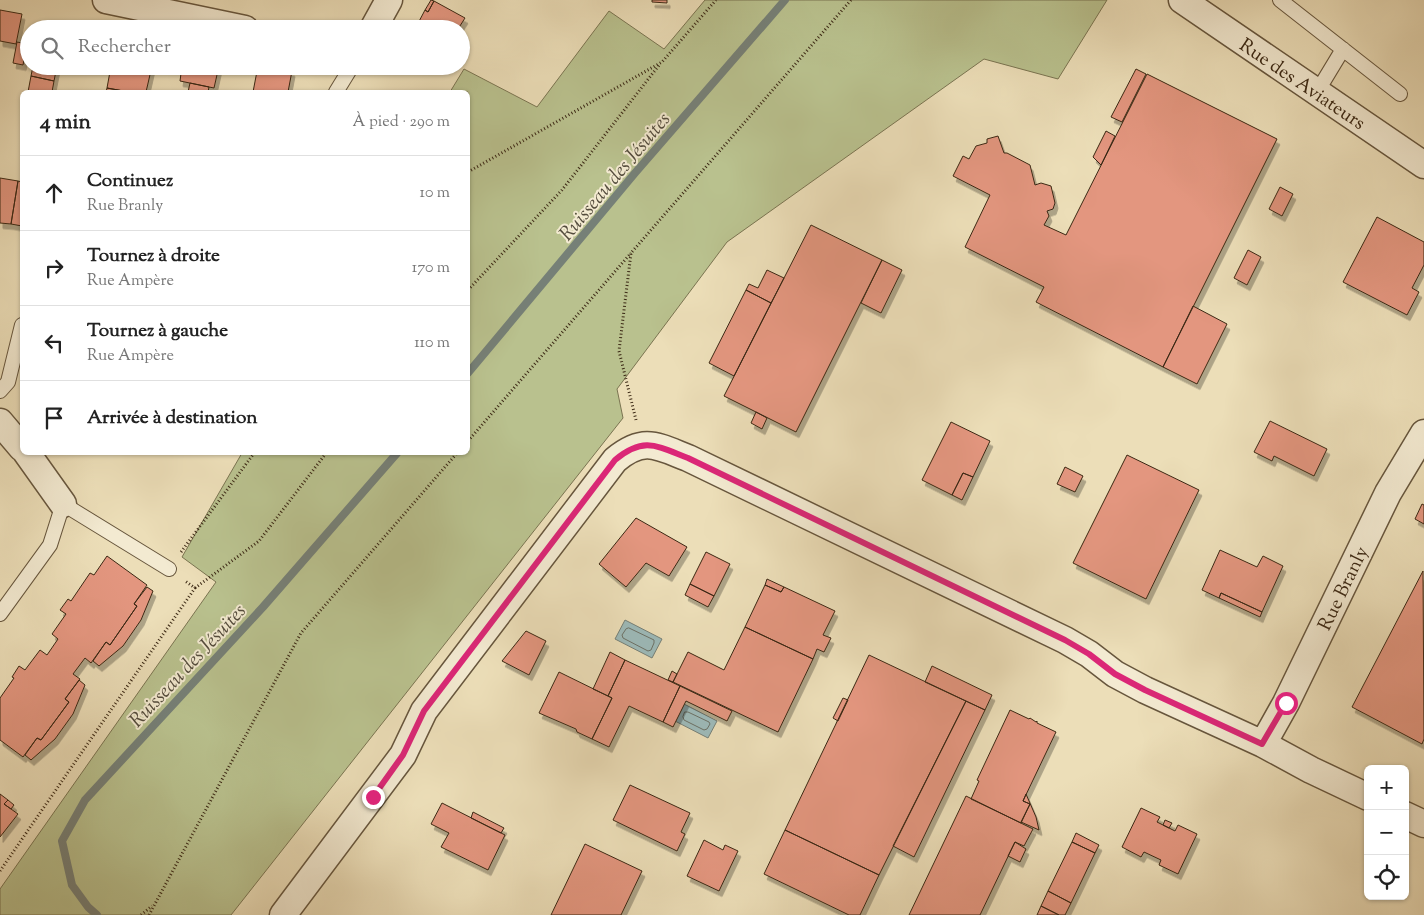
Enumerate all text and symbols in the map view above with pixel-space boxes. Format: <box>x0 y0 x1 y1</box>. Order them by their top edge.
search box <box>20 20 470 75</box>
street label: Rue des Aviateurs <box>1233 33 1370 137</box>
icon: search <box>38 34 66 62</box>
text: Rechercher <box>78 34 171 61</box>
water label: Ruisseau des Jésuites <box>553 107 679 248</box>
text: 4 min <box>40 108 91 138</box>
text: À pied · 290 m <box>353 111 450 134</box>
text: Continuez <box>87 168 173 195</box>
icon: ahead <box>40 179 68 207</box>
text: 10 m <box>420 182 450 205</box>
text: Rue Branly <box>87 195 163 218</box>
text: Tournez à droite <box>87 243 220 270</box>
icon: right <box>40 254 68 282</box>
text: 170 m <box>412 257 450 280</box>
text: Rue Ampère <box>87 270 174 293</box>
text: Tournez à gauche <box>87 318 228 345</box>
icon: left <box>40 329 68 357</box>
text: 110 m <box>414 332 450 355</box>
text: Rue Ampère <box>87 345 174 368</box>
icon: arrive <box>40 404 68 432</box>
text: Arrivée à destination <box>87 405 258 432</box>
street label: Rue Branly <box>1312 542 1376 636</box>
water label: Ruisseau des Jésuites <box>124 598 254 735</box>
route start <box>1275 692 1298 715</box>
map controls <box>1364 765 1409 900</box>
button: + <box>1364 765 1409 810</box>
route end <box>362 786 385 809</box>
button: − <box>1364 810 1409 855</box>
button: locate <box>1364 855 1409 900</box>

